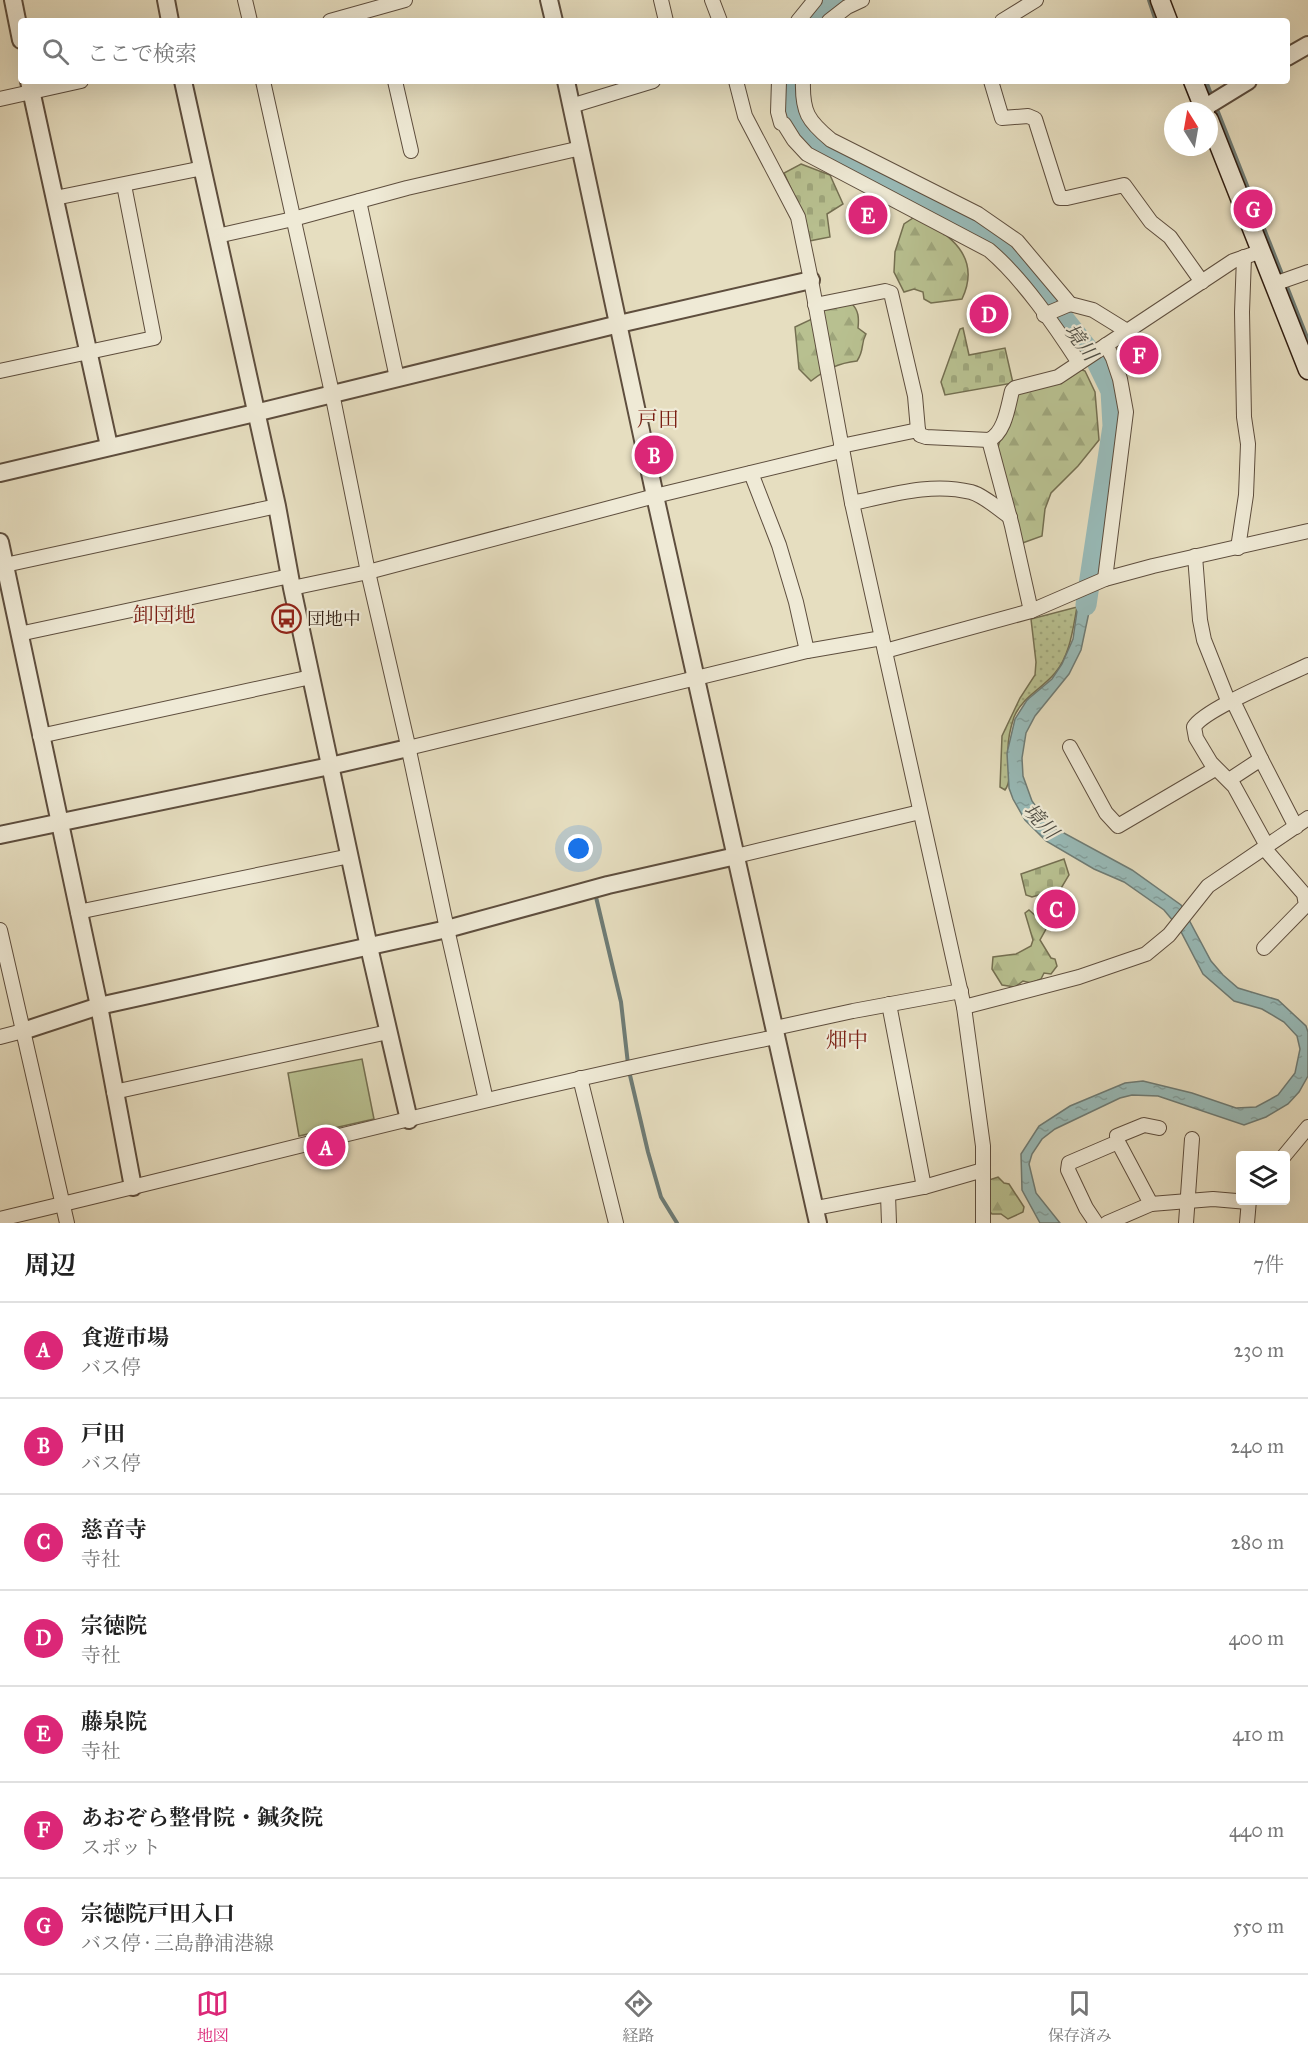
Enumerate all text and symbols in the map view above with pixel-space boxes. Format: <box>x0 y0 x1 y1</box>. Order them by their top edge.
search box <box>18 18 1290 84</box>
icon: search <box>39 35 72 68</box>
text: ここで検索 <box>87 40 197 67</box>
north arrow <box>1164 102 1218 156</box>
pin: G <box>1234 186 1272 232</box>
pin: E <box>848 192 888 238</box>
pin: D <box>970 292 1008 336</box>
water label: 境川 <box>1059 319 1104 367</box>
pin: F <box>1120 332 1158 378</box>
district label: 戸田 <box>637 406 679 432</box>
pin: B <box>634 432 674 478</box>
district label: 卸団地 <box>133 602 196 628</box>
bus stop icon: 団地中 <box>270 603 302 635</box>
place label: 団地中 <box>307 608 361 630</box>
water label: 境川 <box>1019 798 1065 845</box>
your location <box>564 834 593 863</box>
pin: C <box>1036 886 1076 932</box>
district label: 畑中 <box>826 1027 868 1053</box>
pin: A <box>306 1124 346 1170</box>
map controls <box>1236 1151 1290 1205</box>
button: layers <box>1236 1151 1290 1205</box>
text: 周辺 <box>24 1249 76 1281</box>
text: 7件 <box>1253 1252 1284 1276</box>
text: 食遊市場 <box>81 1324 169 1351</box>
text: A <box>37 1338 50 1362</box>
text: 230 m <box>1233 1338 1284 1362</box>
text: バス停 <box>81 1355 141 1379</box>
text: 戸田 <box>81 1420 125 1447</box>
text: B <box>37 1434 50 1458</box>
text: 240 m <box>1230 1434 1284 1458</box>
text: バス停 <box>81 1451 141 1475</box>
text: 慈音寺 <box>81 1516 147 1543</box>
text: C <box>37 1530 50 1554</box>
text: 280 m <box>1231 1530 1284 1554</box>
text: 寺社 <box>81 1547 121 1571</box>
text: 宗徳院 <box>81 1612 147 1639</box>
text: D <box>36 1626 51 1650</box>
text: 400 m <box>1228 1626 1284 1650</box>
text: 寺社 <box>81 1643 121 1667</box>
text: 藤泉院 <box>81 1708 147 1735</box>
text: E <box>36 1722 51 1746</box>
text: 410 m <box>1232 1722 1284 1746</box>
text: 寺社 <box>81 1739 121 1763</box>
text: あおぞら整骨院・鍼灸院 <box>81 1804 323 1831</box>
text: F <box>37 1818 50 1842</box>
text: 440 m <box>1229 1818 1284 1842</box>
text: スポット <box>81 1835 161 1859</box>
text: 宗徳院戸田入口 <box>81 1900 235 1927</box>
text: G <box>36 1914 51 1938</box>
text: 550 m <box>1233 1914 1284 1938</box>
text: バス停 · 三島静浦港線 <box>81 1931 274 1955</box>
tab: 地図 <box>196 1987 229 2046</box>
tab: 経路 <box>622 1987 655 2046</box>
tab: 保存済み <box>1048 1987 1112 2046</box>

